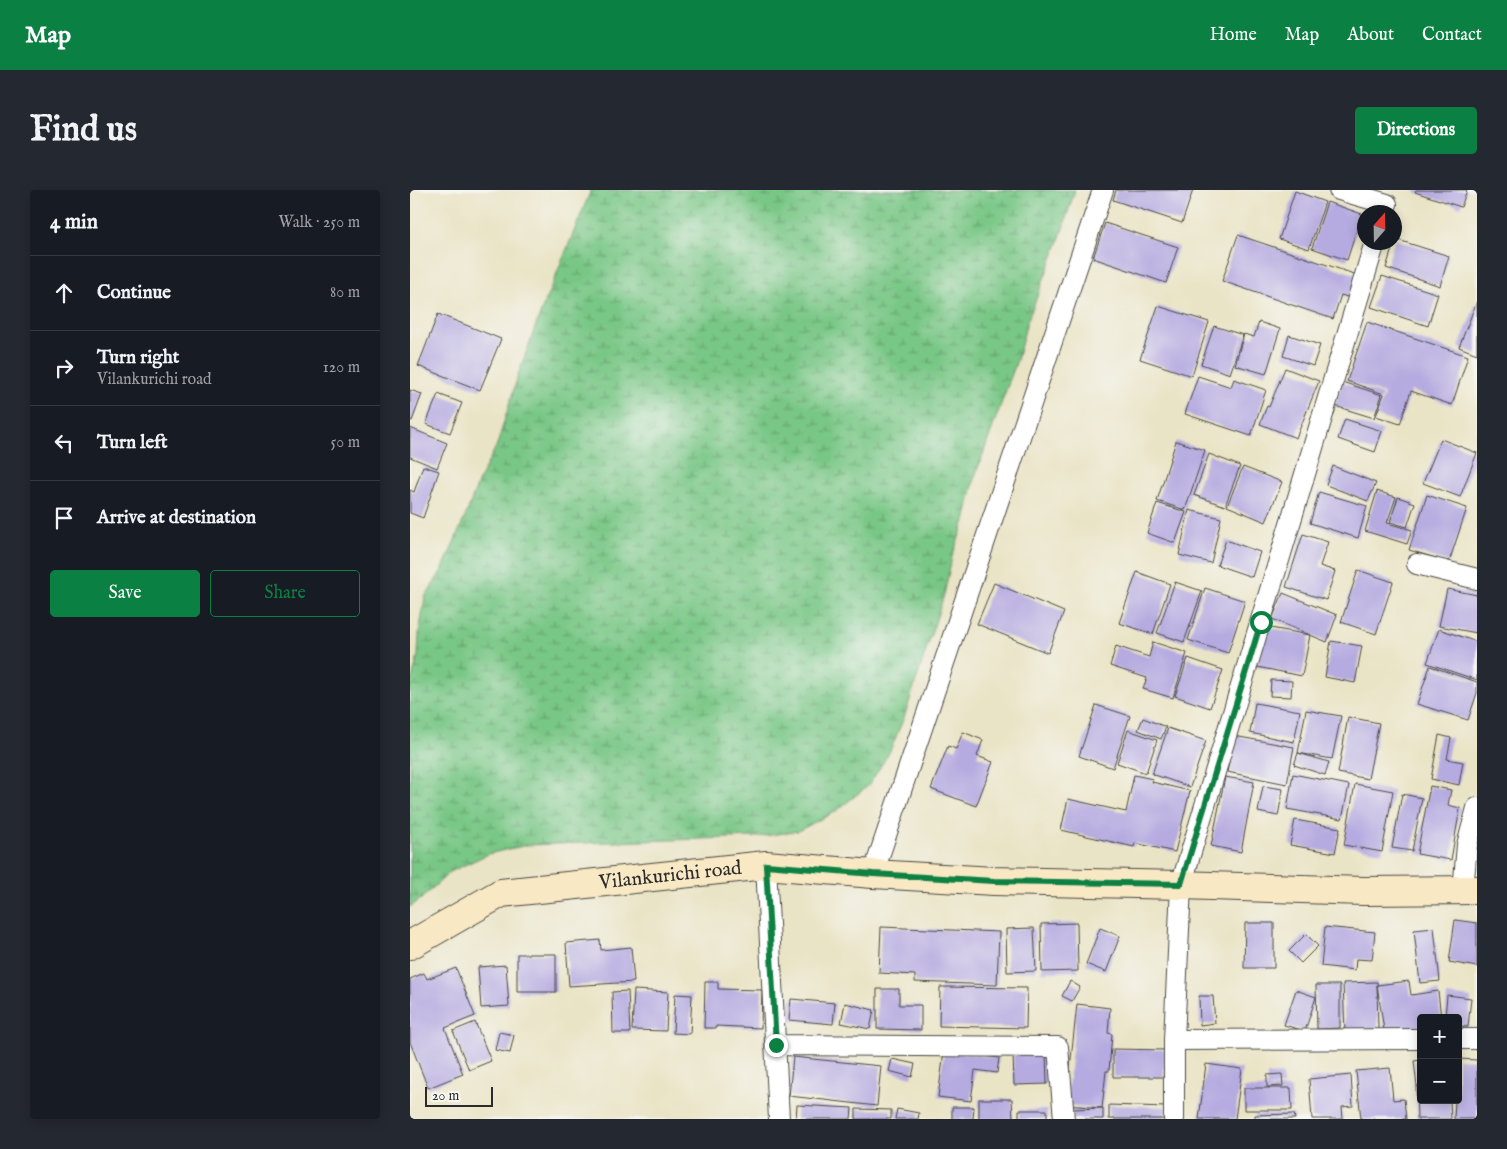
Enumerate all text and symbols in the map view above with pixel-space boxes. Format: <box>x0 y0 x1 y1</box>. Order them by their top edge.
text: Map <box>25 20 71 51</box>
text: Home <box>1210 24 1257 47</box>
text: Map <box>1285 24 1319 47</box>
text: About <box>1347 24 1394 47</box>
text: Contact <box>1422 24 1482 47</box>
button: Directions <box>1355 107 1477 154</box>
text: Find us <box>30 108 137 153</box>
north arrow <box>1357 205 1402 250</box>
text: 4 min <box>50 209 98 236</box>
text: Walk · 250 m <box>278 213 360 233</box>
icon: ahead <box>50 279 78 307</box>
text: Continue <box>97 281 171 305</box>
text: 80 m <box>330 283 360 303</box>
text: Turn right <box>97 346 179 370</box>
icon: right <box>50 354 78 382</box>
text: 120 m <box>323 358 360 378</box>
text: Vilankurichi road <box>97 370 212 390</box>
icon: left <box>50 429 78 457</box>
text: Turn left <box>97 431 168 455</box>
text: 50 m <box>331 433 360 453</box>
icon: arrive <box>50 504 78 532</box>
text: Arrive at destination <box>97 506 256 530</box>
button: Save <box>50 570 200 617</box>
button: Share <box>210 570 360 617</box>
route start <box>1250 611 1273 634</box>
street label: Vilankurichi road <box>597 855 743 895</box>
map controls <box>1417 1014 1462 1104</box>
button: + <box>1417 1014 1462 1059</box>
route end <box>765 1034 788 1057</box>
button: − <box>1417 1059 1462 1104</box>
scale bar <box>425 1084 492 1107</box>
text: 20 m <box>432 1087 459 1105</box>

